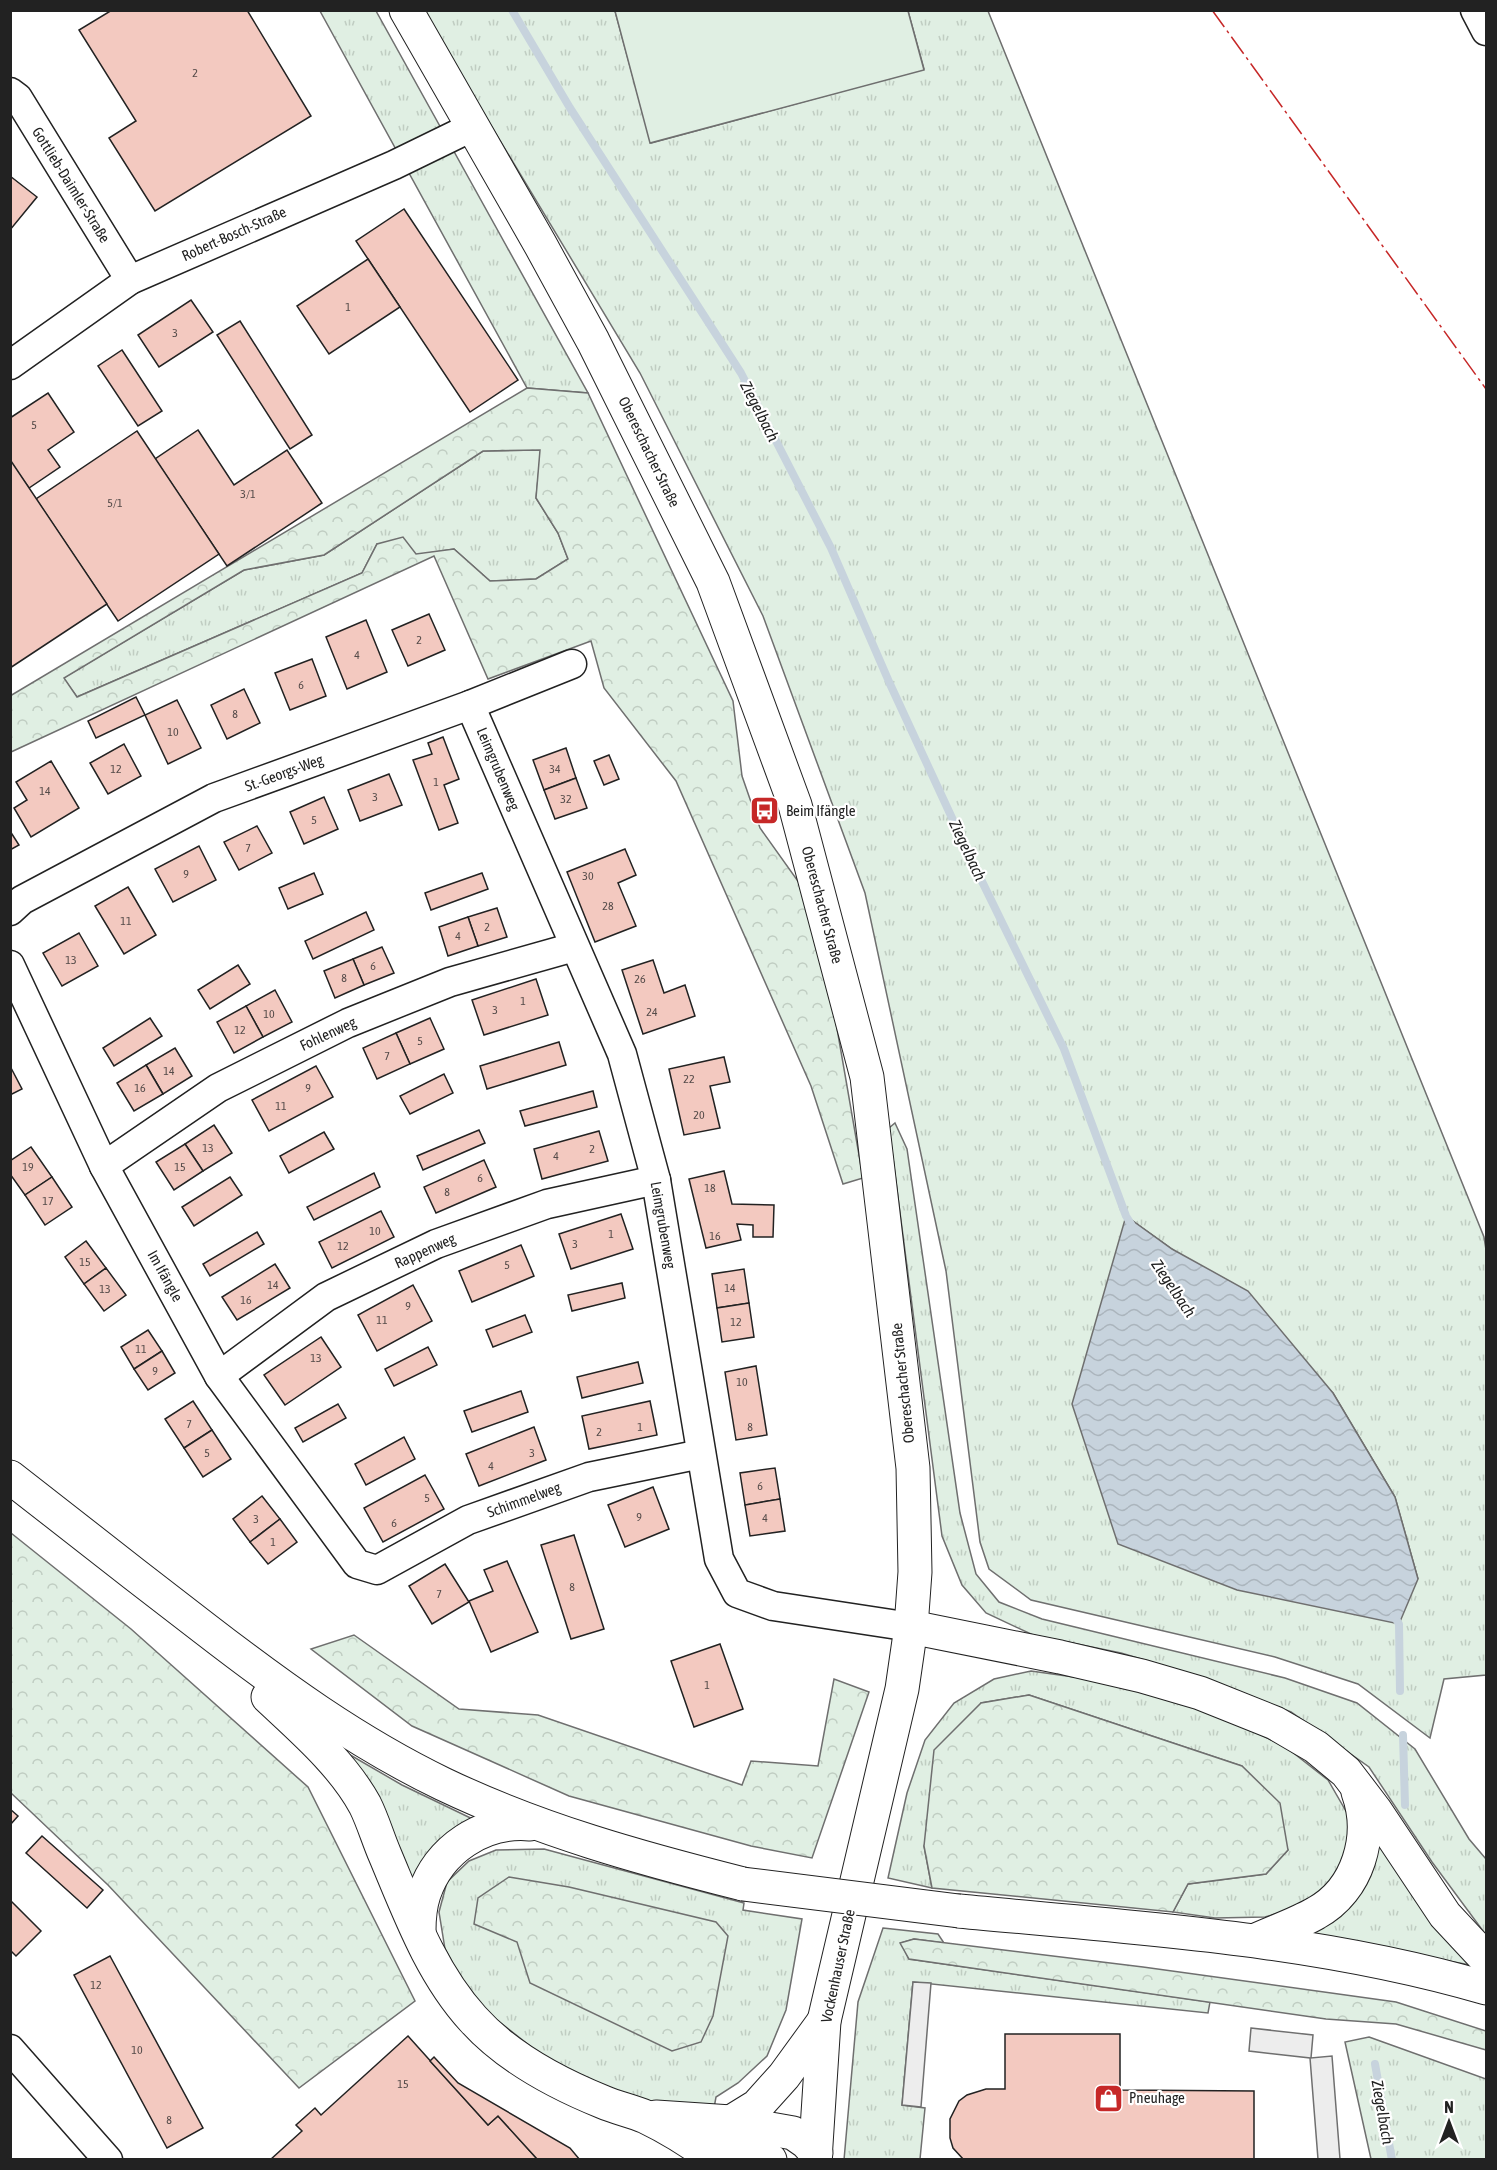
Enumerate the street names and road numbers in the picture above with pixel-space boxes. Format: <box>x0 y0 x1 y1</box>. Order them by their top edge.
street label: Gottlieb-Daimler-Straße <box>29 124 114 246</box>
street label: Robert-Bosch-Straße <box>179 203 289 264</box>
street label: Obereschacher Straße <box>615 394 684 510</box>
street label: Leimgrubenweg <box>473 725 524 813</box>
street label: St.-Georgs-Weg <box>242 750 326 795</box>
street label: Obereschacher Straße <box>799 844 846 966</box>
street label: Fohlenweg <box>297 1013 359 1054</box>
street label: Leimgrubenweg <box>647 1180 680 1270</box>
street label: Rappenweg <box>392 1229 458 1271</box>
street label: Im Ifängle <box>144 1247 187 1305</box>
street label: Obereschacher Straße <box>888 1322 917 1444</box>
street label: Schimmelweg <box>485 1478 563 1521</box>
street label: Vockenhauser Straße <box>817 1907 858 2024</box>

